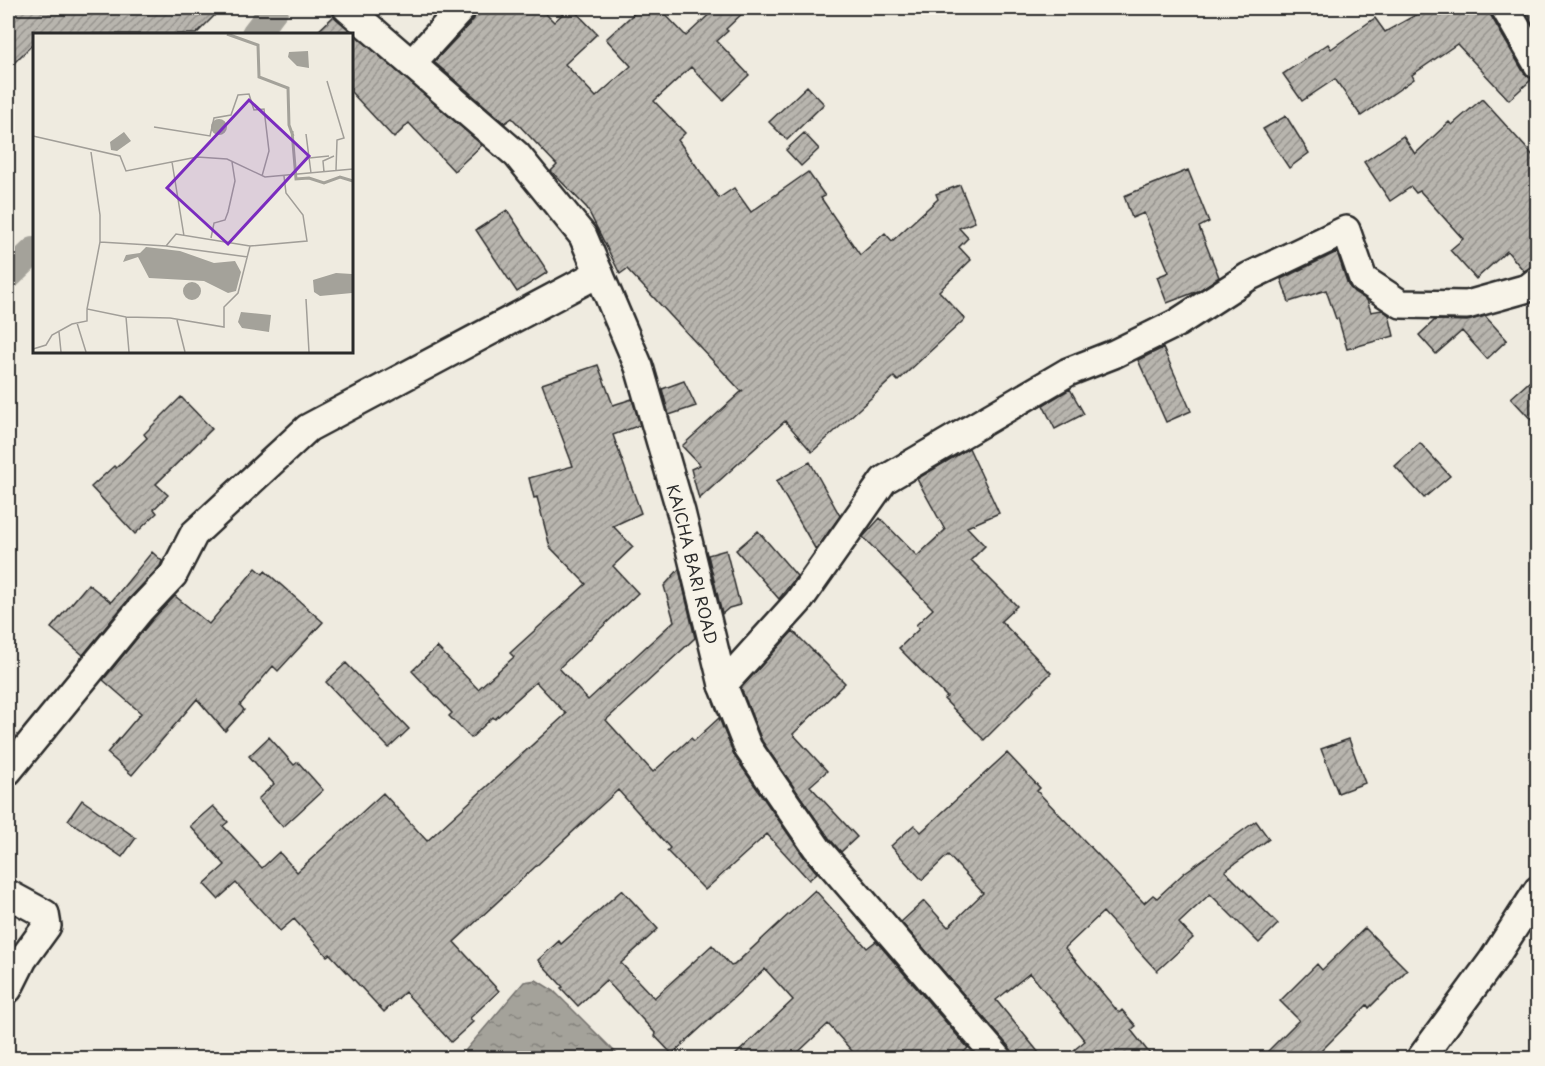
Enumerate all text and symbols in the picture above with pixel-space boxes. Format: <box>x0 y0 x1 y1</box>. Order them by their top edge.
inset map <box>33 33 352 352</box>
street label: KAICHA BARI ROAD <box>662 481 725 646</box>

